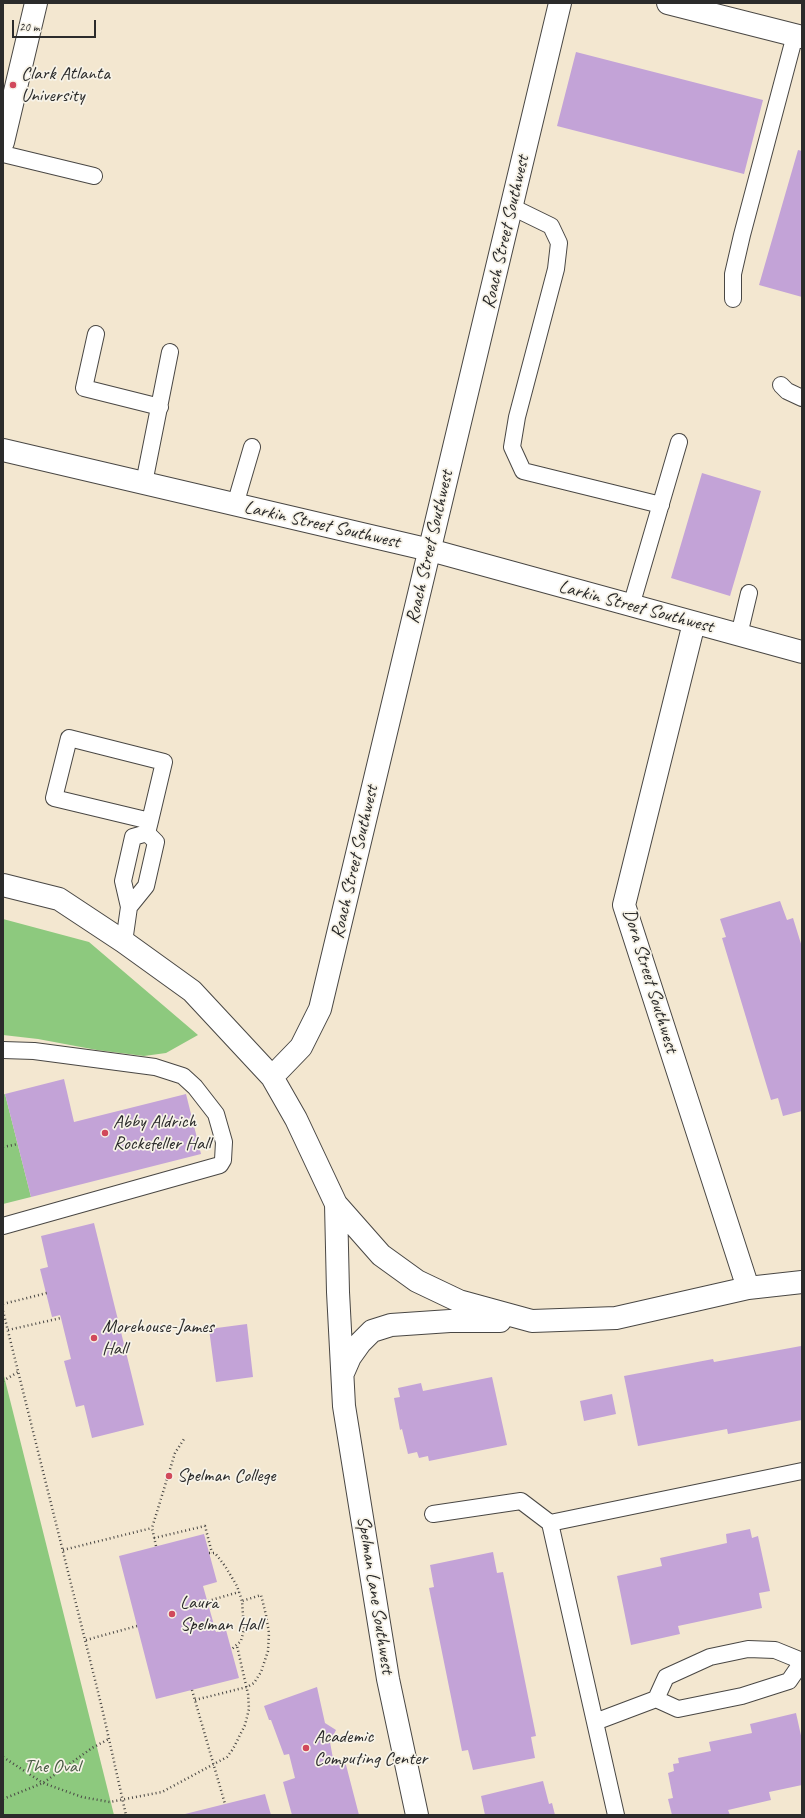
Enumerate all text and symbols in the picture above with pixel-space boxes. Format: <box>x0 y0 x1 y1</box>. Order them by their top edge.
scale bar <box>14 12 98 38</box>
text: 20 m <box>19 19 39 35</box>
place label: Clark Atlanta University <box>21 63 110 107</box>
marker: Clark Atlanta University <box>8 80 18 90</box>
street label: Roach Street Southwest <box>477 153 535 311</box>
street label: Roach Street Southwest <box>401 468 459 626</box>
street label: Larkin Street Southwest <box>242 496 402 554</box>
street label: Larkin Street Southwest <box>556 575 716 639</box>
street label: Roach Street Southwest <box>326 783 384 941</box>
street label: Dora Street Southwest <box>617 906 683 1056</box>
place label: Abby Aldrich Rockefeller Hall <box>113 1111 211 1155</box>
marker: Abby Aldrich Rockefeller Hall <box>100 1128 110 1138</box>
place label: Morehouse-James Hall <box>102 1316 214 1360</box>
marker: Morehouse-James Hall <box>89 1333 99 1343</box>
place label: Spelman College <box>177 1465 275 1487</box>
marker: Spelman College <box>164 1471 174 1481</box>
street label: Spelman Lane Southwest <box>351 1515 399 1675</box>
place label: Laura Spelman Hall <box>180 1592 263 1636</box>
marker: Laura Spelman Hall <box>167 1609 177 1619</box>
place label: Academic Computing Center <box>314 1726 427 1770</box>
marker: Academic Computing Center <box>301 1743 311 1753</box>
park label: The Oval <box>24 1756 80 1778</box>

